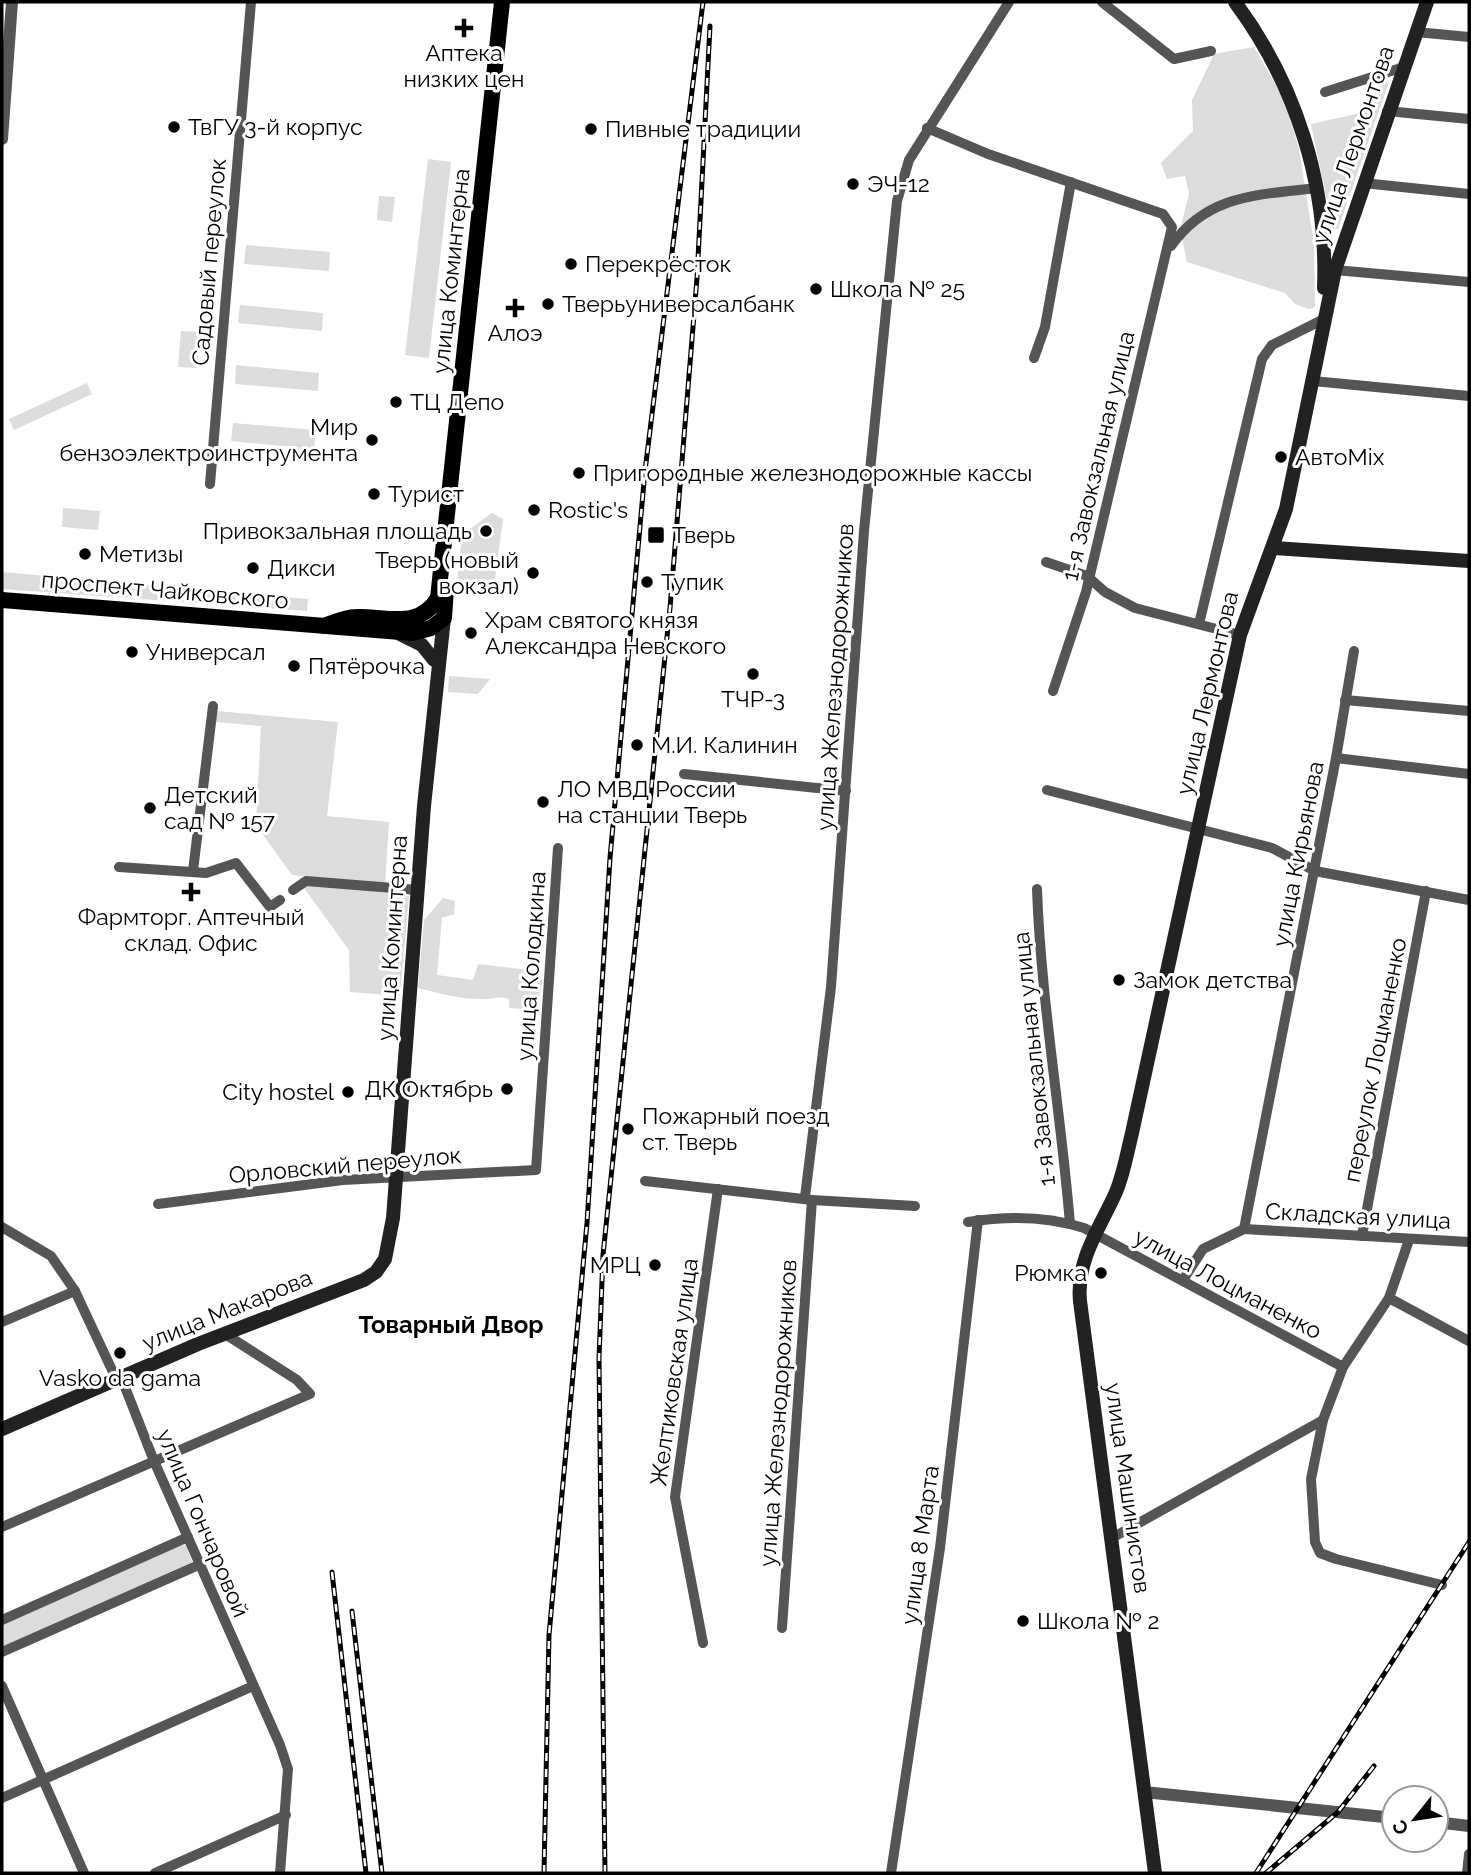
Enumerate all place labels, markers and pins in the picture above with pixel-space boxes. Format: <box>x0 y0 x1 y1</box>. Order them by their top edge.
marker: Аптека низких цен <box>456 20 472 36</box>
place label: Аптека низких цен <box>404 39 524 92</box>
place label: ТвГУ 3-й корпус <box>188 113 363 140</box>
place label: Пивные традиции <box>605 115 801 142</box>
marker: ТвГУ 3-й корпус <box>166 119 182 135</box>
marker: Пивные традиции <box>583 121 599 137</box>
place label: ЭЧ-12 <box>867 170 930 197</box>
marker: ЭЧ-12 <box>845 176 861 192</box>
place label: Перекрёсток <box>585 250 732 277</box>
marker: Перекрёсток <box>563 256 579 272</box>
place label: Школа № 25 <box>830 275 965 302</box>
marker: Школа № 25 <box>808 281 824 297</box>
place label: Тверьуниверсалбанк <box>562 290 795 317</box>
marker: Тверьуниверсалбанк <box>540 296 556 312</box>
marker: Алоэ <box>507 300 523 316</box>
place label: Алоэ <box>487 319 543 346</box>
place label: ТЦ Депо <box>410 388 504 415</box>
marker: ТЦ Депо <box>388 394 404 410</box>
place label: Мир бензоэлектроинструмента <box>59 413 358 466</box>
marker: Мир бензоэлектроинструмента <box>364 432 380 448</box>
place label: АвтоMix <box>1295 443 1385 470</box>
marker: АвтоMix <box>1273 449 1289 465</box>
place label: Пригородные железнодорожные кассы <box>593 459 1032 486</box>
marker: Пригородные железнодорожные кассы <box>571 465 587 481</box>
place label: Турист <box>388 480 464 507</box>
marker: Турист <box>366 486 382 502</box>
place label: Rostic's <box>548 496 628 523</box>
marker: Rostic's <box>526 502 542 518</box>
place label: Привокзальная площадь <box>203 517 472 544</box>
place label: Тверь <box>672 521 735 548</box>
marker: Привокзальная площадь <box>478 523 494 539</box>
marker: Тверь <box>646 525 666 545</box>
place label: Метизы <box>99 540 183 567</box>
marker: Метизы <box>77 546 93 562</box>
place label: Тверь (новый вокзал) <box>375 546 519 599</box>
place label: Дикси <box>267 554 336 581</box>
marker: Дикси <box>245 560 261 576</box>
marker: Тверь (новый вокзал) <box>525 565 541 581</box>
place label: Тупик <box>661 568 724 595</box>
marker: Тупик <box>639 574 655 590</box>
place label: Храм святого князя Александра Невского <box>485 606 726 659</box>
marker: Храм святого князя Александра Невского <box>463 625 479 641</box>
place label: Универсал <box>146 638 266 665</box>
marker: Универсал <box>124 644 140 660</box>
place label: Пятёрочка <box>308 652 425 679</box>
marker: Пятёрочка <box>286 658 302 674</box>
marker: ТЧР-3 <box>745 666 761 682</box>
place label: ТЧР-3 <box>721 685 785 712</box>
place label: М.И. Калинин <box>651 731 798 758</box>
marker: М.И. Калинин <box>629 737 645 753</box>
place label: ЛО МВД России на станции Тверь <box>557 775 747 828</box>
place label: Детский сад № 157 <box>164 781 276 834</box>
marker: ЛО МВД России на станции Тверь <box>535 794 551 810</box>
marker: Детский сад № 157 <box>142 800 158 816</box>
marker: Фармторг. Аптечный склад. Офис <box>183 884 199 900</box>
place label: Фармторг. Аптечный склад. Офис <box>78 903 304 956</box>
place label: Замок детства <box>1133 966 1292 993</box>
marker: Замок детства <box>1111 972 1127 988</box>
place label: ДК Октябрь <box>364 1075 493 1102</box>
place label: City hostel <box>222 1078 335 1105</box>
marker: ДК Октябрь <box>499 1081 515 1097</box>
marker: City hostel <box>340 1084 356 1100</box>
place label: Пожарный поезд ст. Тверь <box>642 1102 830 1155</box>
marker: Пожарный поезд ст. Тверь <box>620 1121 636 1137</box>
place label: МРЦ <box>590 1251 641 1278</box>
marker: МРЦ <box>647 1257 663 1273</box>
place label: Рюмка <box>1014 1259 1087 1286</box>
marker: Рюмка <box>1093 1265 1109 1281</box>
marker: Vasko da gama <box>112 1345 128 1361</box>
place label: Vasko da gama <box>39 1364 201 1391</box>
place label: Школа № 2 <box>1037 1607 1159 1634</box>
marker: Школа № 2 <box>1015 1613 1031 1629</box>

